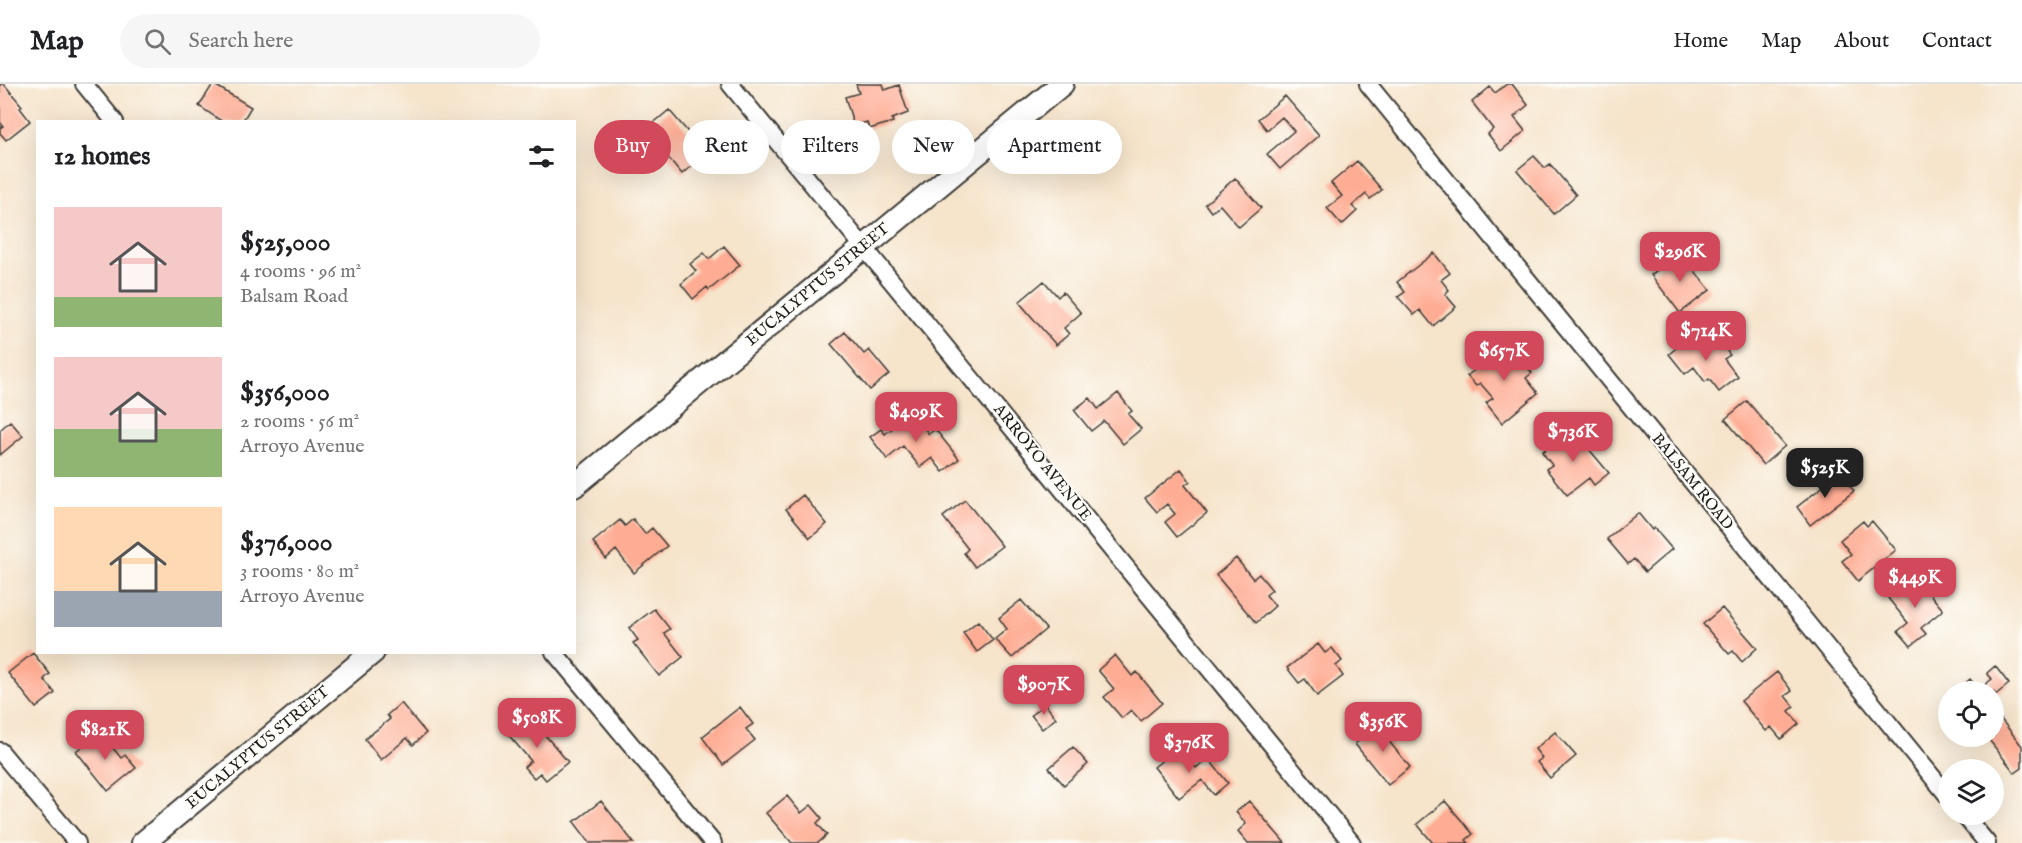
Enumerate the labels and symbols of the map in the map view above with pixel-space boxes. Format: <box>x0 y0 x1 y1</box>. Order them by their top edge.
street label: EUCALYPTUS STREET <box>742 219 894 351</box>
pin: $296K <box>1638 232 1722 283</box>
pin: $714K <box>1664 311 1748 362</box>
pin: $657K <box>1462 331 1546 382</box>
pin: $409K <box>874 392 958 443</box>
street label: ARROYO AVENUE <box>988 400 1095 526</box>
pin: $736K <box>1531 412 1615 463</box>
street label: BALSAM ROAD <box>1647 430 1737 535</box>
pin: $525K <box>1783 448 1867 499</box>
pin: $449K <box>1873 558 1957 609</box>
pin: $907K <box>1002 665 1086 716</box>
street label: EUCALYPTUS STREET <box>182 682 334 814</box>
pin: $508K <box>495 698 579 749</box>
pin: $356K <box>1341 702 1425 753</box>
pin: $821K <box>63 710 147 761</box>
pin: $376K <box>1147 723 1231 774</box>

